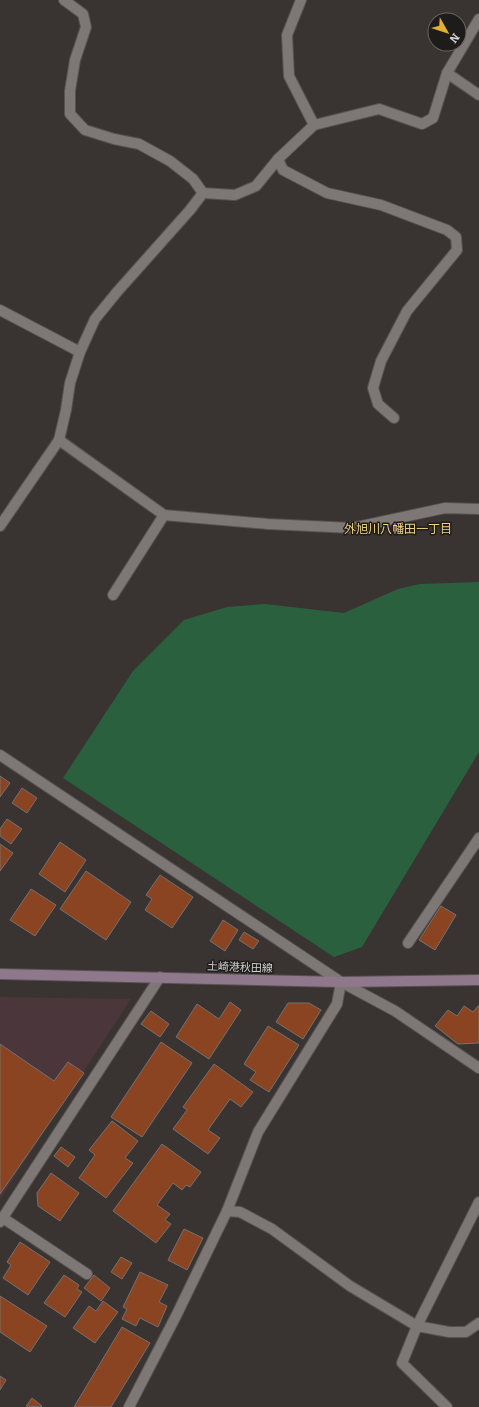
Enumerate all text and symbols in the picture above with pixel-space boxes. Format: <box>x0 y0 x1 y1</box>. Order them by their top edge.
north arrow <box>427 12 467 52</box>
text: N <box>446 31 462 46</box>
district label: 外旭川八幡田一丁目 <box>344 522 452 536</box>
street label: 土崎港秋田線 <box>207 960 273 975</box>

